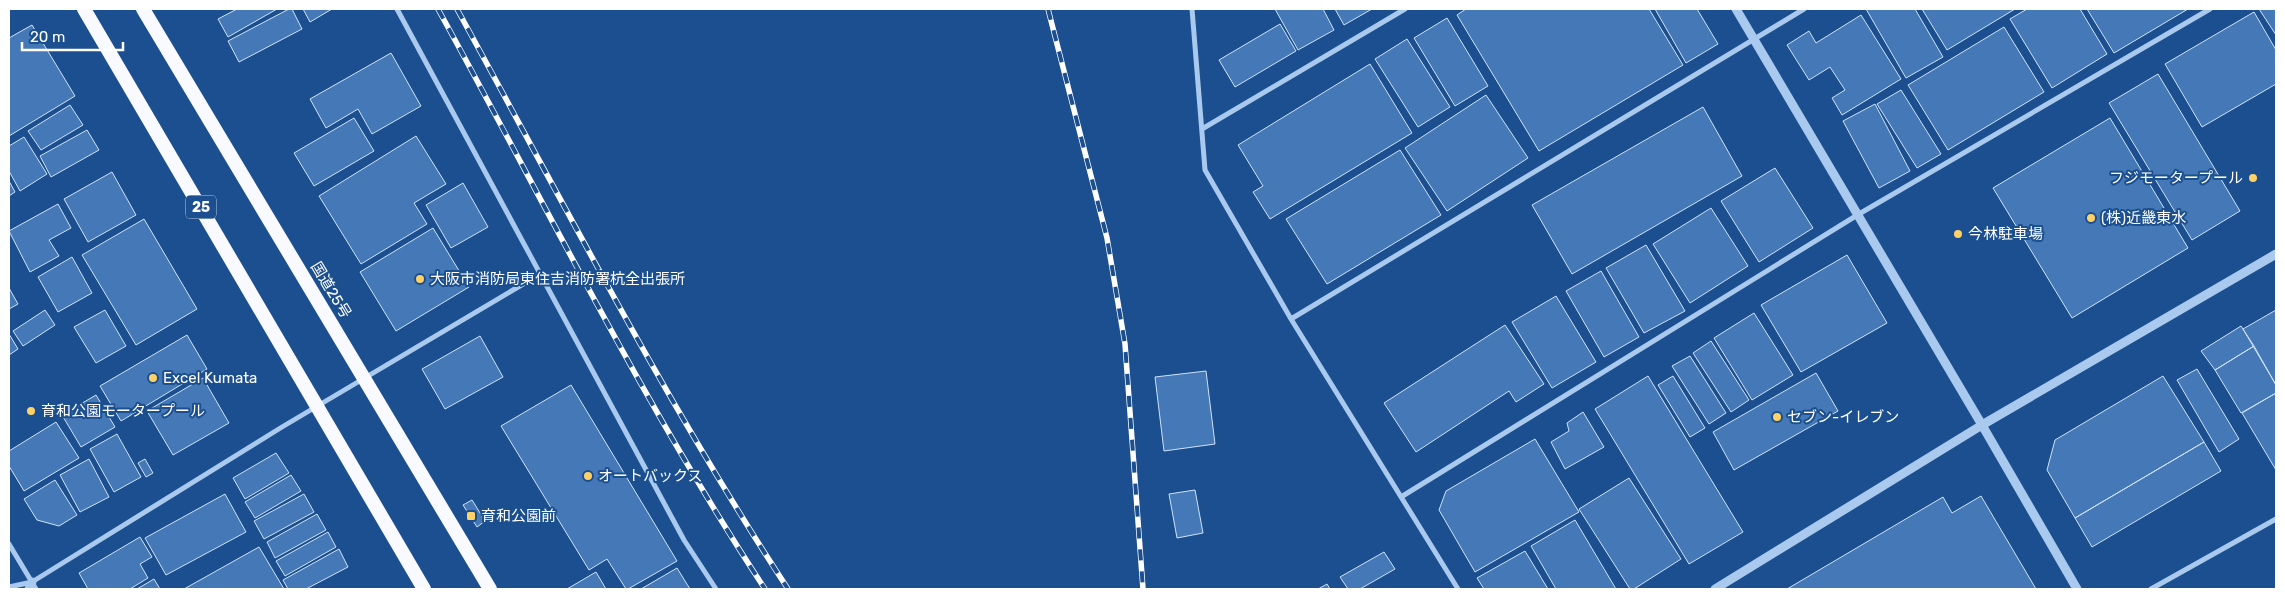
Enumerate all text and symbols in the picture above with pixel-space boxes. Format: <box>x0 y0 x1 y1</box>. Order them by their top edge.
scale bar <box>22 20 124 52</box>
text: 20 m <box>30 28 65 46</box>
place label: フジモータープール <box>2109 169 2243 187</box>
marker: フジモータープール <box>2247 172 2259 184</box>
road number: 25 <box>186 196 216 218</box>
place label: (株)近畿東水 <box>2101 209 2186 227</box>
marker: (株)近畿東水 <box>2085 212 2097 224</box>
place label: 今林駐車場 <box>1968 225 2043 243</box>
marker: 今林駐車場 <box>1952 228 1964 240</box>
street label: 国道25号 <box>307 258 355 322</box>
place label: 大阪市消防局東住吉消防署杭全出張所 <box>430 270 685 288</box>
marker: 大阪市消防局東住吉消防署杭全出張所 <box>414 273 426 285</box>
place label: Excel Kumata <box>163 369 257 387</box>
marker: Excel Kumata <box>147 372 159 384</box>
place label: 育和公園モータープール <box>41 402 205 420</box>
marker: 育和公園モータープール <box>25 405 37 417</box>
place label: セブン-イレブン <box>1787 408 1899 426</box>
marker: セブン-イレブン <box>1771 411 1783 423</box>
place label: オートバックス <box>598 467 703 485</box>
marker: オートバックス <box>582 470 594 482</box>
place label: 育和公園前 <box>481 507 556 525</box>
marker: 育和公園前 <box>465 510 477 522</box>

